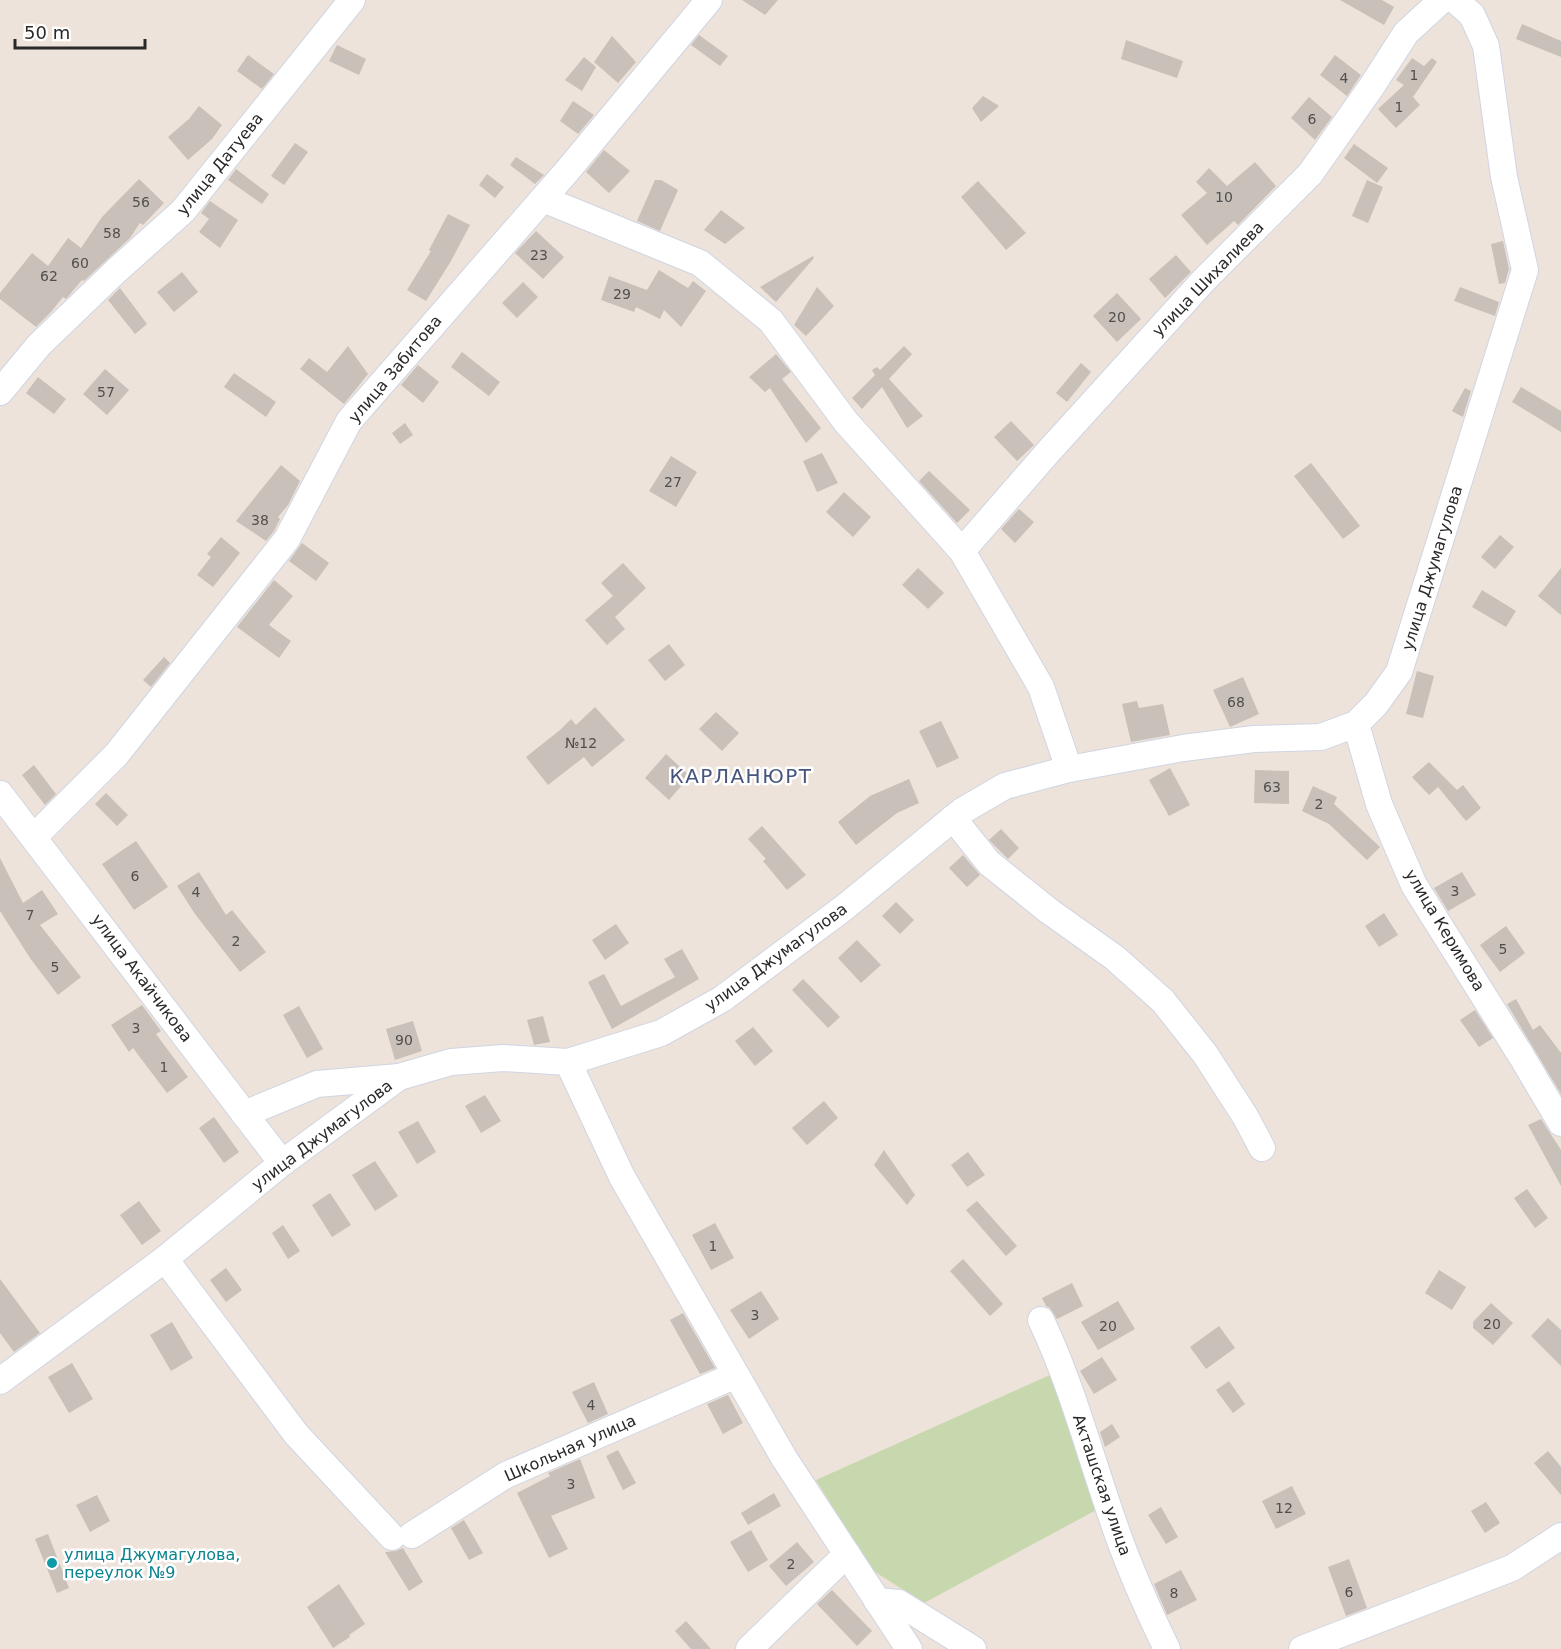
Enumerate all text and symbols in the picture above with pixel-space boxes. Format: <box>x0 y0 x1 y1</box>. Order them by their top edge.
scale bar <box>15 12 146 50</box>
text: 50 m <box>24 22 70 43</box>
house number: 1 <box>1410 67 1418 83</box>
house number: 4 <box>1340 70 1349 86</box>
house number: 1 <box>1395 99 1403 115</box>
street label: улица Датуева <box>173 109 267 219</box>
house number: 6 <box>1308 111 1317 127</box>
house number: 10 <box>1215 189 1233 205</box>
house number: 56 <box>132 194 150 210</box>
street label: улица Шихалиева <box>1148 218 1268 340</box>
house number: 58 <box>103 225 121 241</box>
house number: 23 <box>530 247 548 263</box>
house number: 60 <box>71 255 89 271</box>
house number: 62 <box>40 268 58 284</box>
house number: 29 <box>613 286 631 302</box>
house number: 20 <box>1108 309 1126 325</box>
street label: улица Забитова <box>344 311 446 427</box>
house number: 57 <box>97 384 115 400</box>
house number: 27 <box>664 474 682 490</box>
street label: улица Джумагулова <box>1398 483 1466 653</box>
house number: 38 <box>251 512 269 528</box>
house number: 68 <box>1227 694 1245 710</box>
house number: №12 <box>565 735 597 751</box>
district label: КАРЛАНЮРТ <box>669 764 813 788</box>
house number: 63 <box>1263 779 1281 795</box>
house number: 2 <box>1315 796 1323 812</box>
street label: улица Керимова <box>1401 866 1489 994</box>
house number: 6 <box>131 868 140 884</box>
house number: 3 <box>1451 883 1459 899</box>
house number: 4 <box>192 884 201 900</box>
street label: улица Джумагулова <box>701 899 851 1015</box>
house number: 7 <box>26 907 34 923</box>
street label: улица Акайчикова <box>88 910 196 1046</box>
house number: 2 <box>232 933 240 949</box>
house number: 5 <box>1499 941 1507 957</box>
house number: 5 <box>51 959 59 975</box>
house number: 3 <box>132 1020 140 1036</box>
house number: 90 <box>395 1032 413 1048</box>
house number: 1 <box>160 1059 168 1075</box>
street label: улица Джумагулова <box>248 1076 396 1194</box>
house number: 1 <box>709 1238 717 1254</box>
house number: 3 <box>751 1307 759 1323</box>
house number: 20 <box>1483 1316 1501 1332</box>
house number: 20 <box>1099 1318 1117 1334</box>
house number: 4 <box>587 1397 596 1413</box>
street label: Школьная улица <box>501 1410 639 1486</box>
street label: Акташская улица <box>1069 1412 1135 1558</box>
house number: 3 <box>567 1476 575 1492</box>
house number: 12 <box>1275 1500 1293 1516</box>
place label: улица Джумагулова, переулок №9 <box>64 1545 240 1582</box>
marker: улица Джумагулова, переулок №9 <box>45 1556 59 1570</box>
house number: 2 <box>787 1556 795 1572</box>
house number: 6 <box>1345 1584 1354 1600</box>
house number: 8 <box>1170 1585 1178 1601</box>

